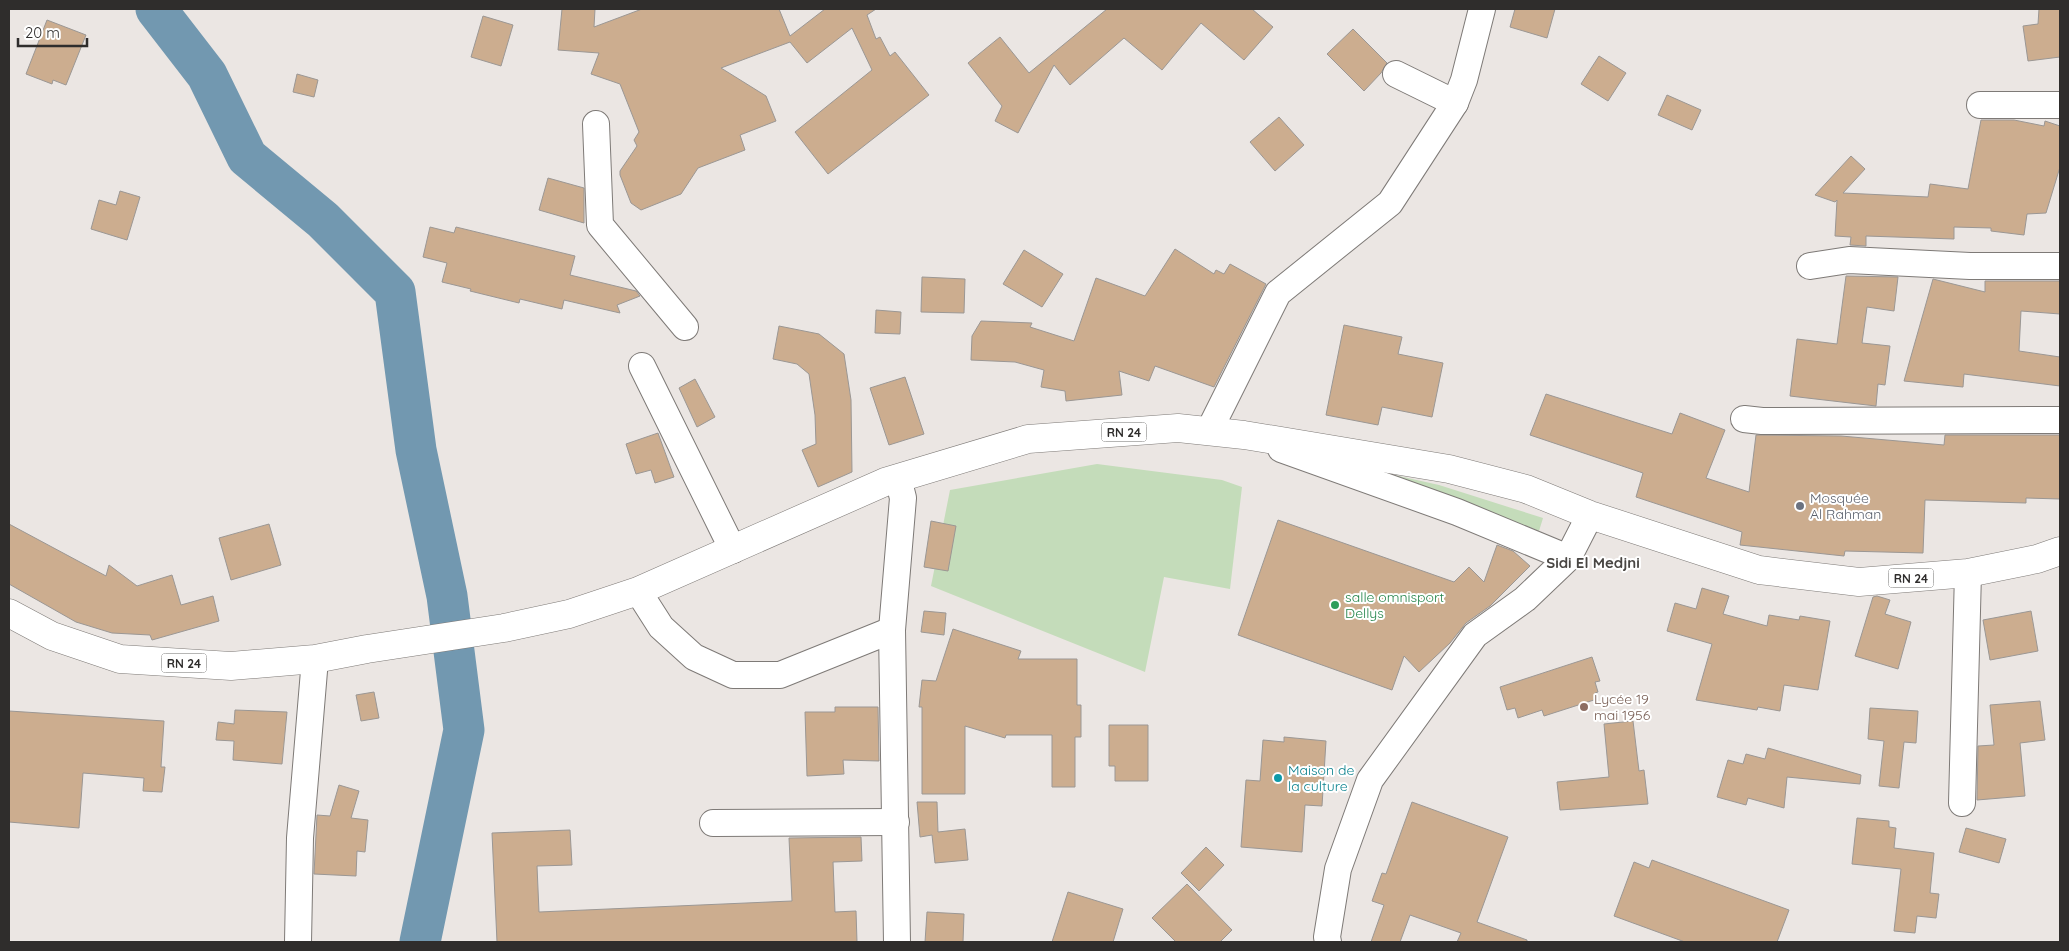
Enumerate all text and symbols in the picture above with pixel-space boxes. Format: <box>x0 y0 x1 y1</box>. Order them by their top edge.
scale bar <box>18 15 86 47</box>
text: 20 m <box>25 23 60 42</box>
road number: RN 24 <box>1102 422 1146 442</box>
place label: Mosquée Al Rahman <box>1810 489 1881 523</box>
marker: Mosquée Al Rahman <box>1794 500 1806 512</box>
district label: Sidi El Medjni <box>1546 553 1640 572</box>
road number: RN 24 <box>1888 568 1934 588</box>
place label: salle omnisport Dellys <box>1345 588 1444 622</box>
marker: salle omnisport Dellys <box>1329 599 1341 611</box>
road number: RN 24 <box>162 654 206 672</box>
place label: Lycée 19 mai 1956 <box>1594 690 1651 724</box>
marker: Lycée 19 mai 1956 <box>1578 701 1590 713</box>
place label: Maison de la culture <box>1288 761 1354 795</box>
marker: Maison de la culture <box>1272 772 1284 784</box>

